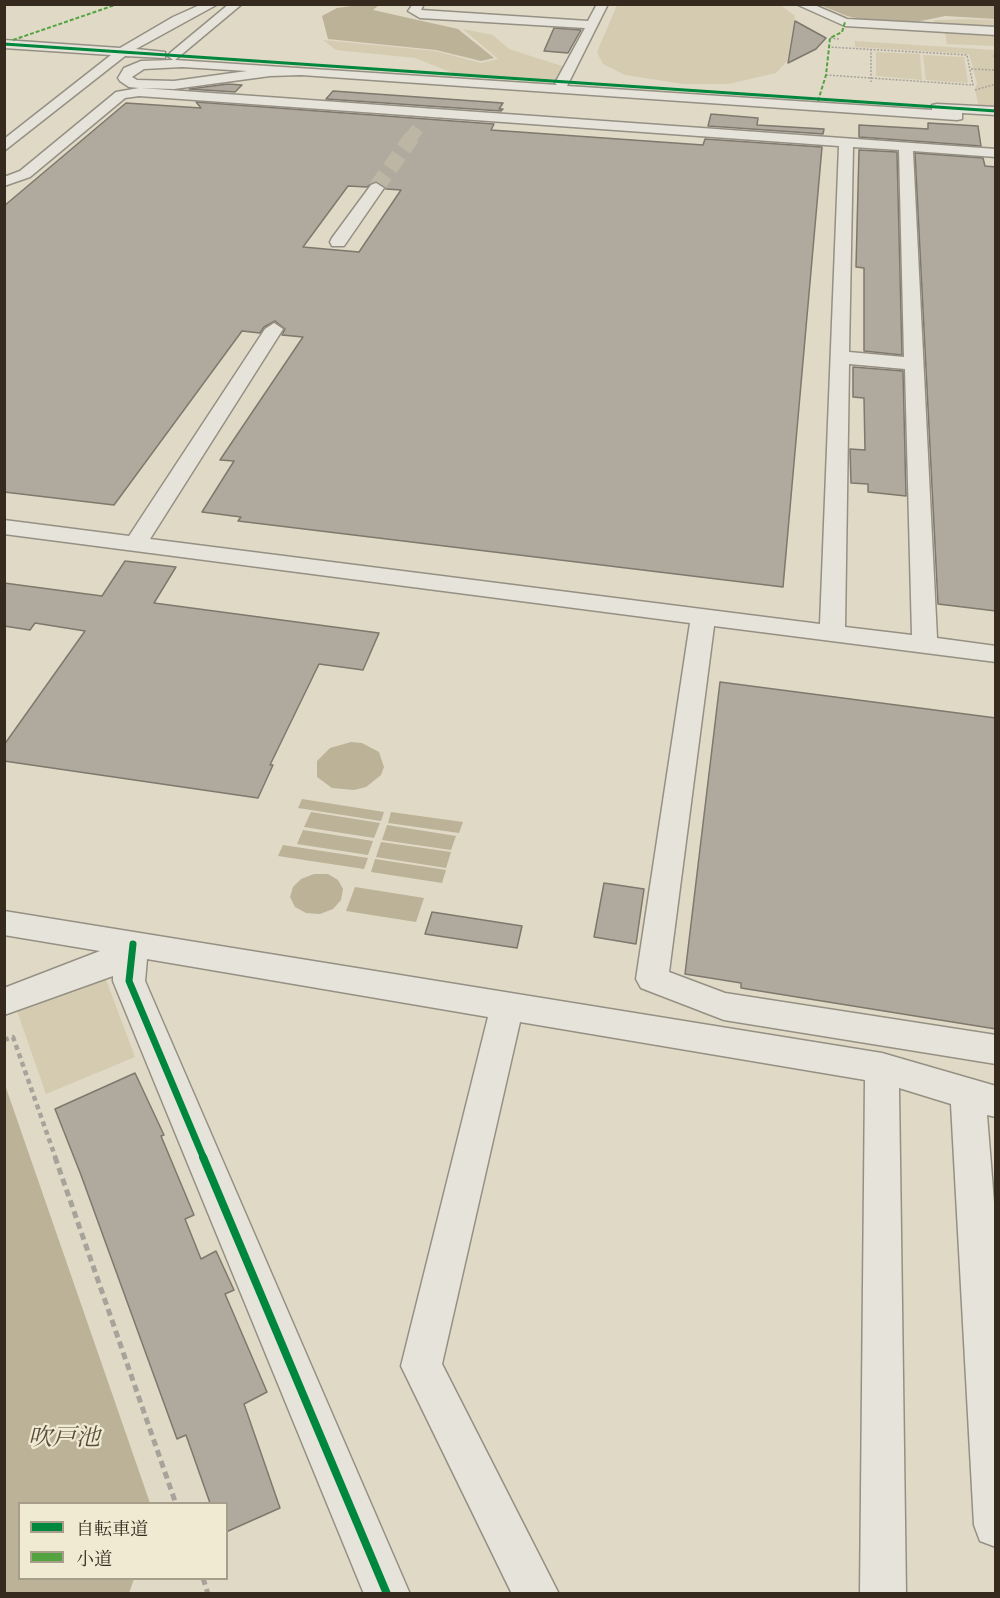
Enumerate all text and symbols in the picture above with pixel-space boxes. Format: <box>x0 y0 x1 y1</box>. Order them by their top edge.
water label: 吹戸池 <box>28 1425 100 1453</box>
legend <box>18 1502 228 1580</box>
text: 自転車道 <box>76 1521 148 1539</box>
text: 小道 <box>76 1551 112 1569</box>

